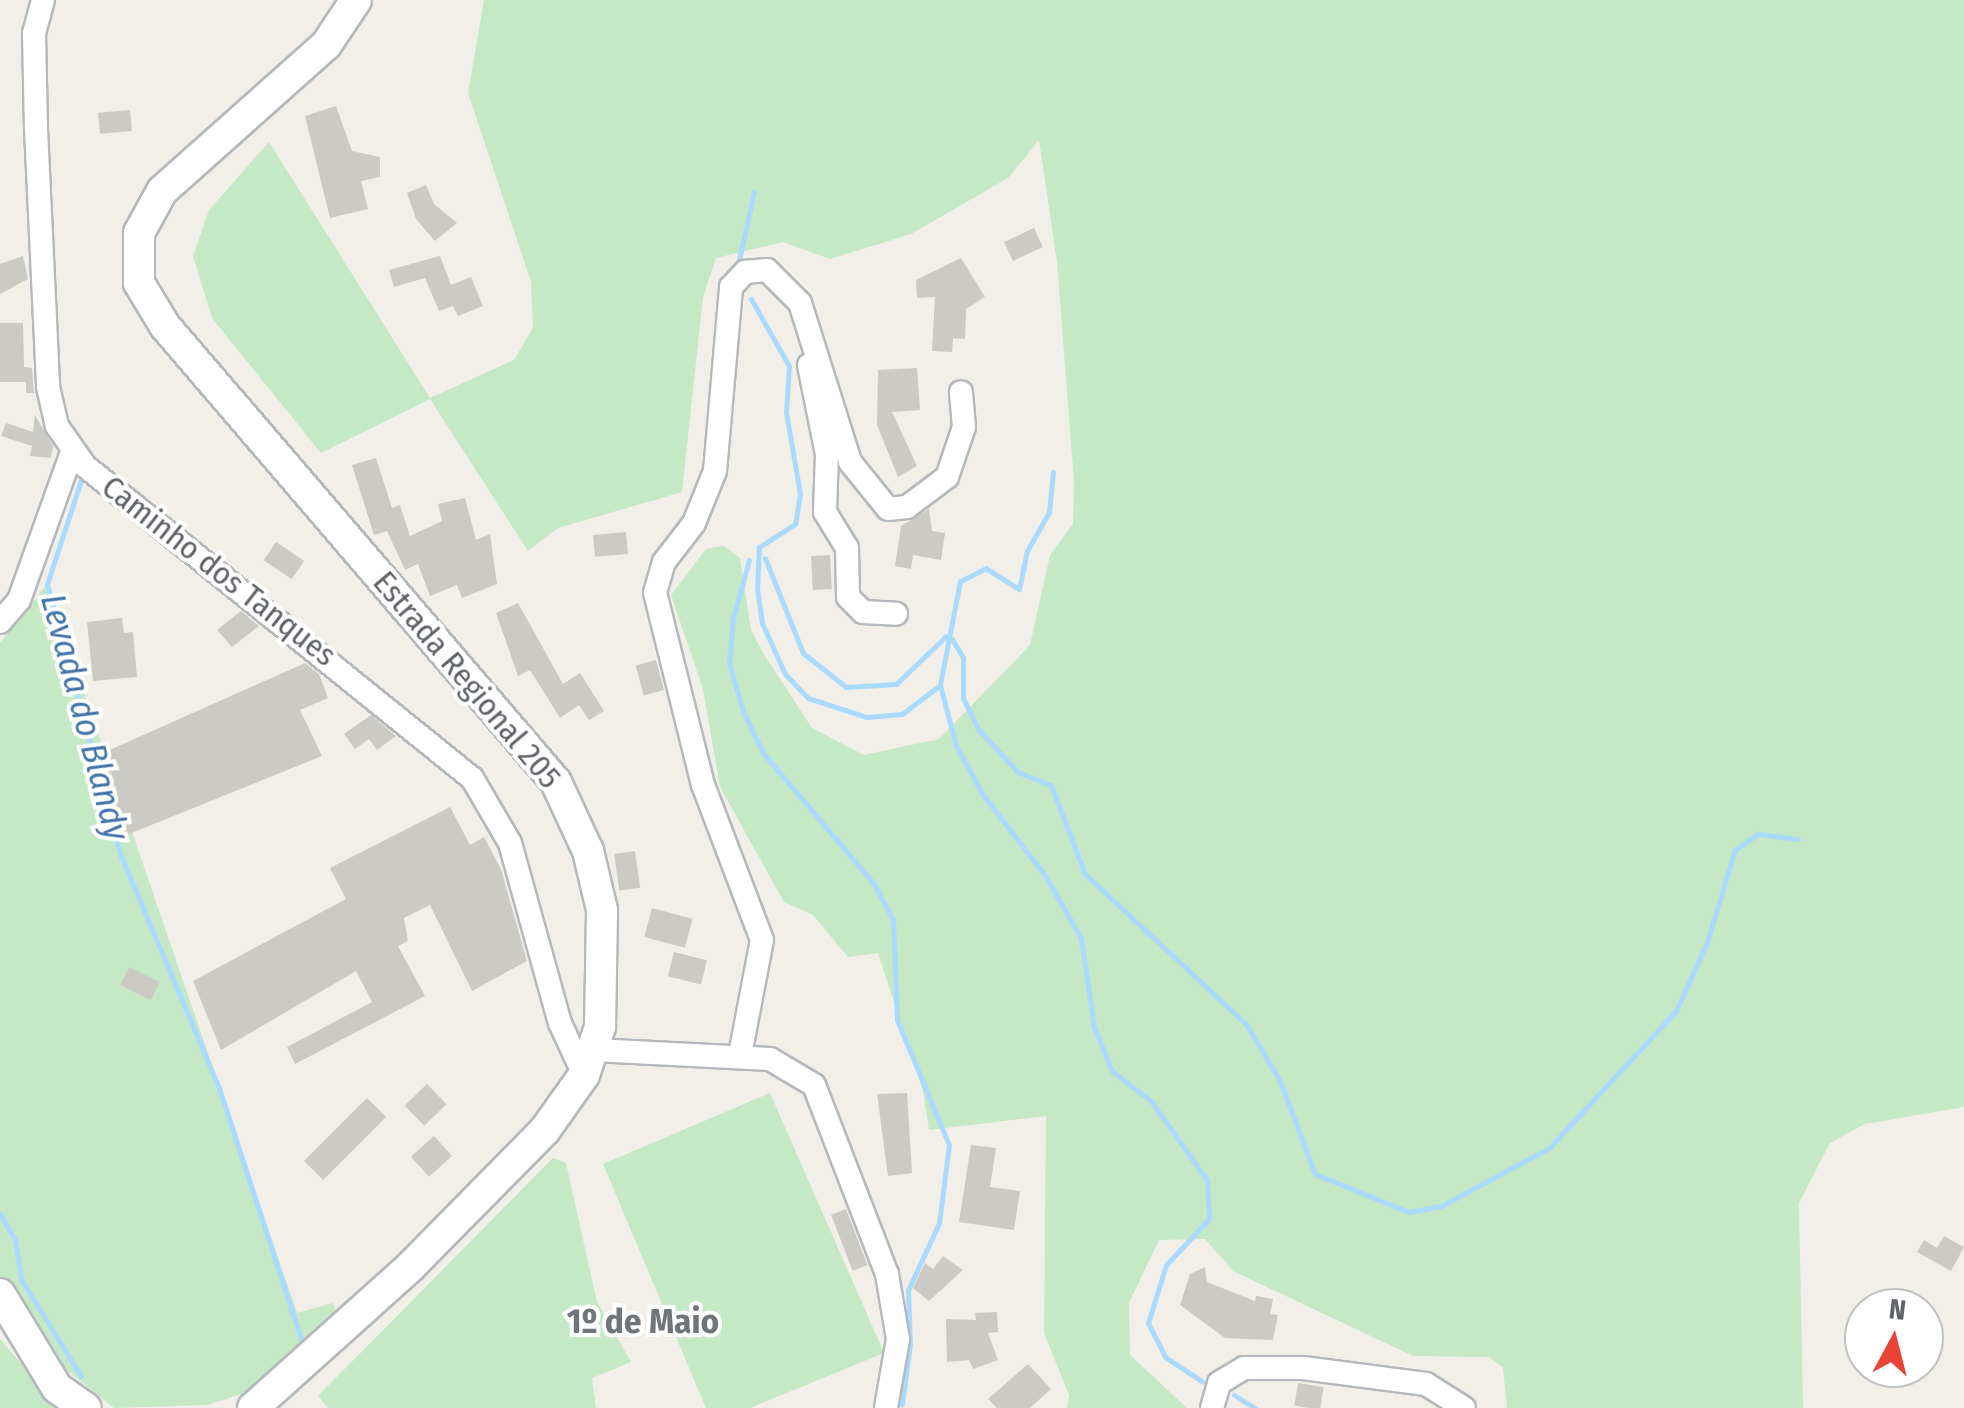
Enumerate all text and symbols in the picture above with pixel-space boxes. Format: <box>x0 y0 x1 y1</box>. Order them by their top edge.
street label: Caminho dos Tanques <box>94 468 344 674</box>
street label: Estrada Regional 205 <box>365 564 569 796</box>
water label: Levada do Blandy <box>32 589 138 845</box>
north arrow <box>1844 1288 1944 1388</box>
text: N <box>1887 1292 1908 1327</box>
district label: 1º de Maio <box>567 1300 719 1342</box>

